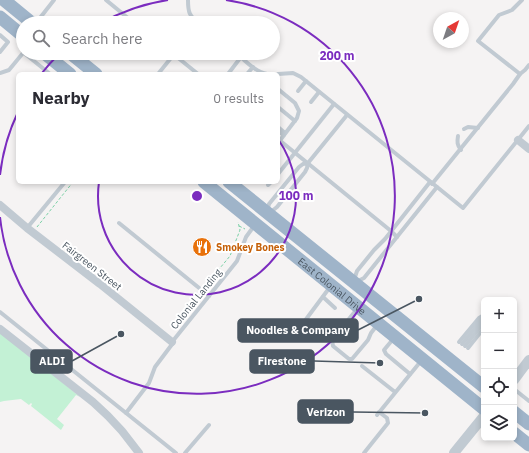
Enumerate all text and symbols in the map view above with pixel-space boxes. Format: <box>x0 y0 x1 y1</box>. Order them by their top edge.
north arrow <box>433 12 469 48</box>
search box <box>16 16 280 60</box>
icon: search <box>30 27 52 49</box>
text: Search here <box>62 29 142 48</box>
text: 200 m <box>319 48 355 63</box>
text: Nearby <box>32 87 90 109</box>
text: 0 results <box>213 90 264 107</box>
text: 100 m <box>278 188 314 203</box>
centre of rings <box>190 189 204 203</box>
restaurant icon: Smokey Bones <box>191 236 213 258</box>
street label: Fairgreen Street <box>60 239 125 294</box>
place label: Smokey Bones <box>216 241 285 254</box>
street label: East Colonial Drive <box>295 254 369 318</box>
street label: Colonial Landing <box>168 266 225 332</box>
map controls <box>481 297 517 441</box>
button: + <box>481 297 517 333</box>
callout: Noodles & Company <box>238 319 358 342</box>
text: Noodles & Company <box>246 323 350 337</box>
button: − <box>481 333 517 369</box>
callout: ALDI <box>31 350 72 373</box>
callout: Firestone <box>250 350 314 373</box>
text: ALDI <box>39 354 65 368</box>
text: Firestone <box>258 354 306 368</box>
button: locate <box>481 369 517 405</box>
callout: Verizon <box>298 400 353 423</box>
text: Verizon <box>307 405 345 419</box>
button: layers <box>481 405 517 441</box>

